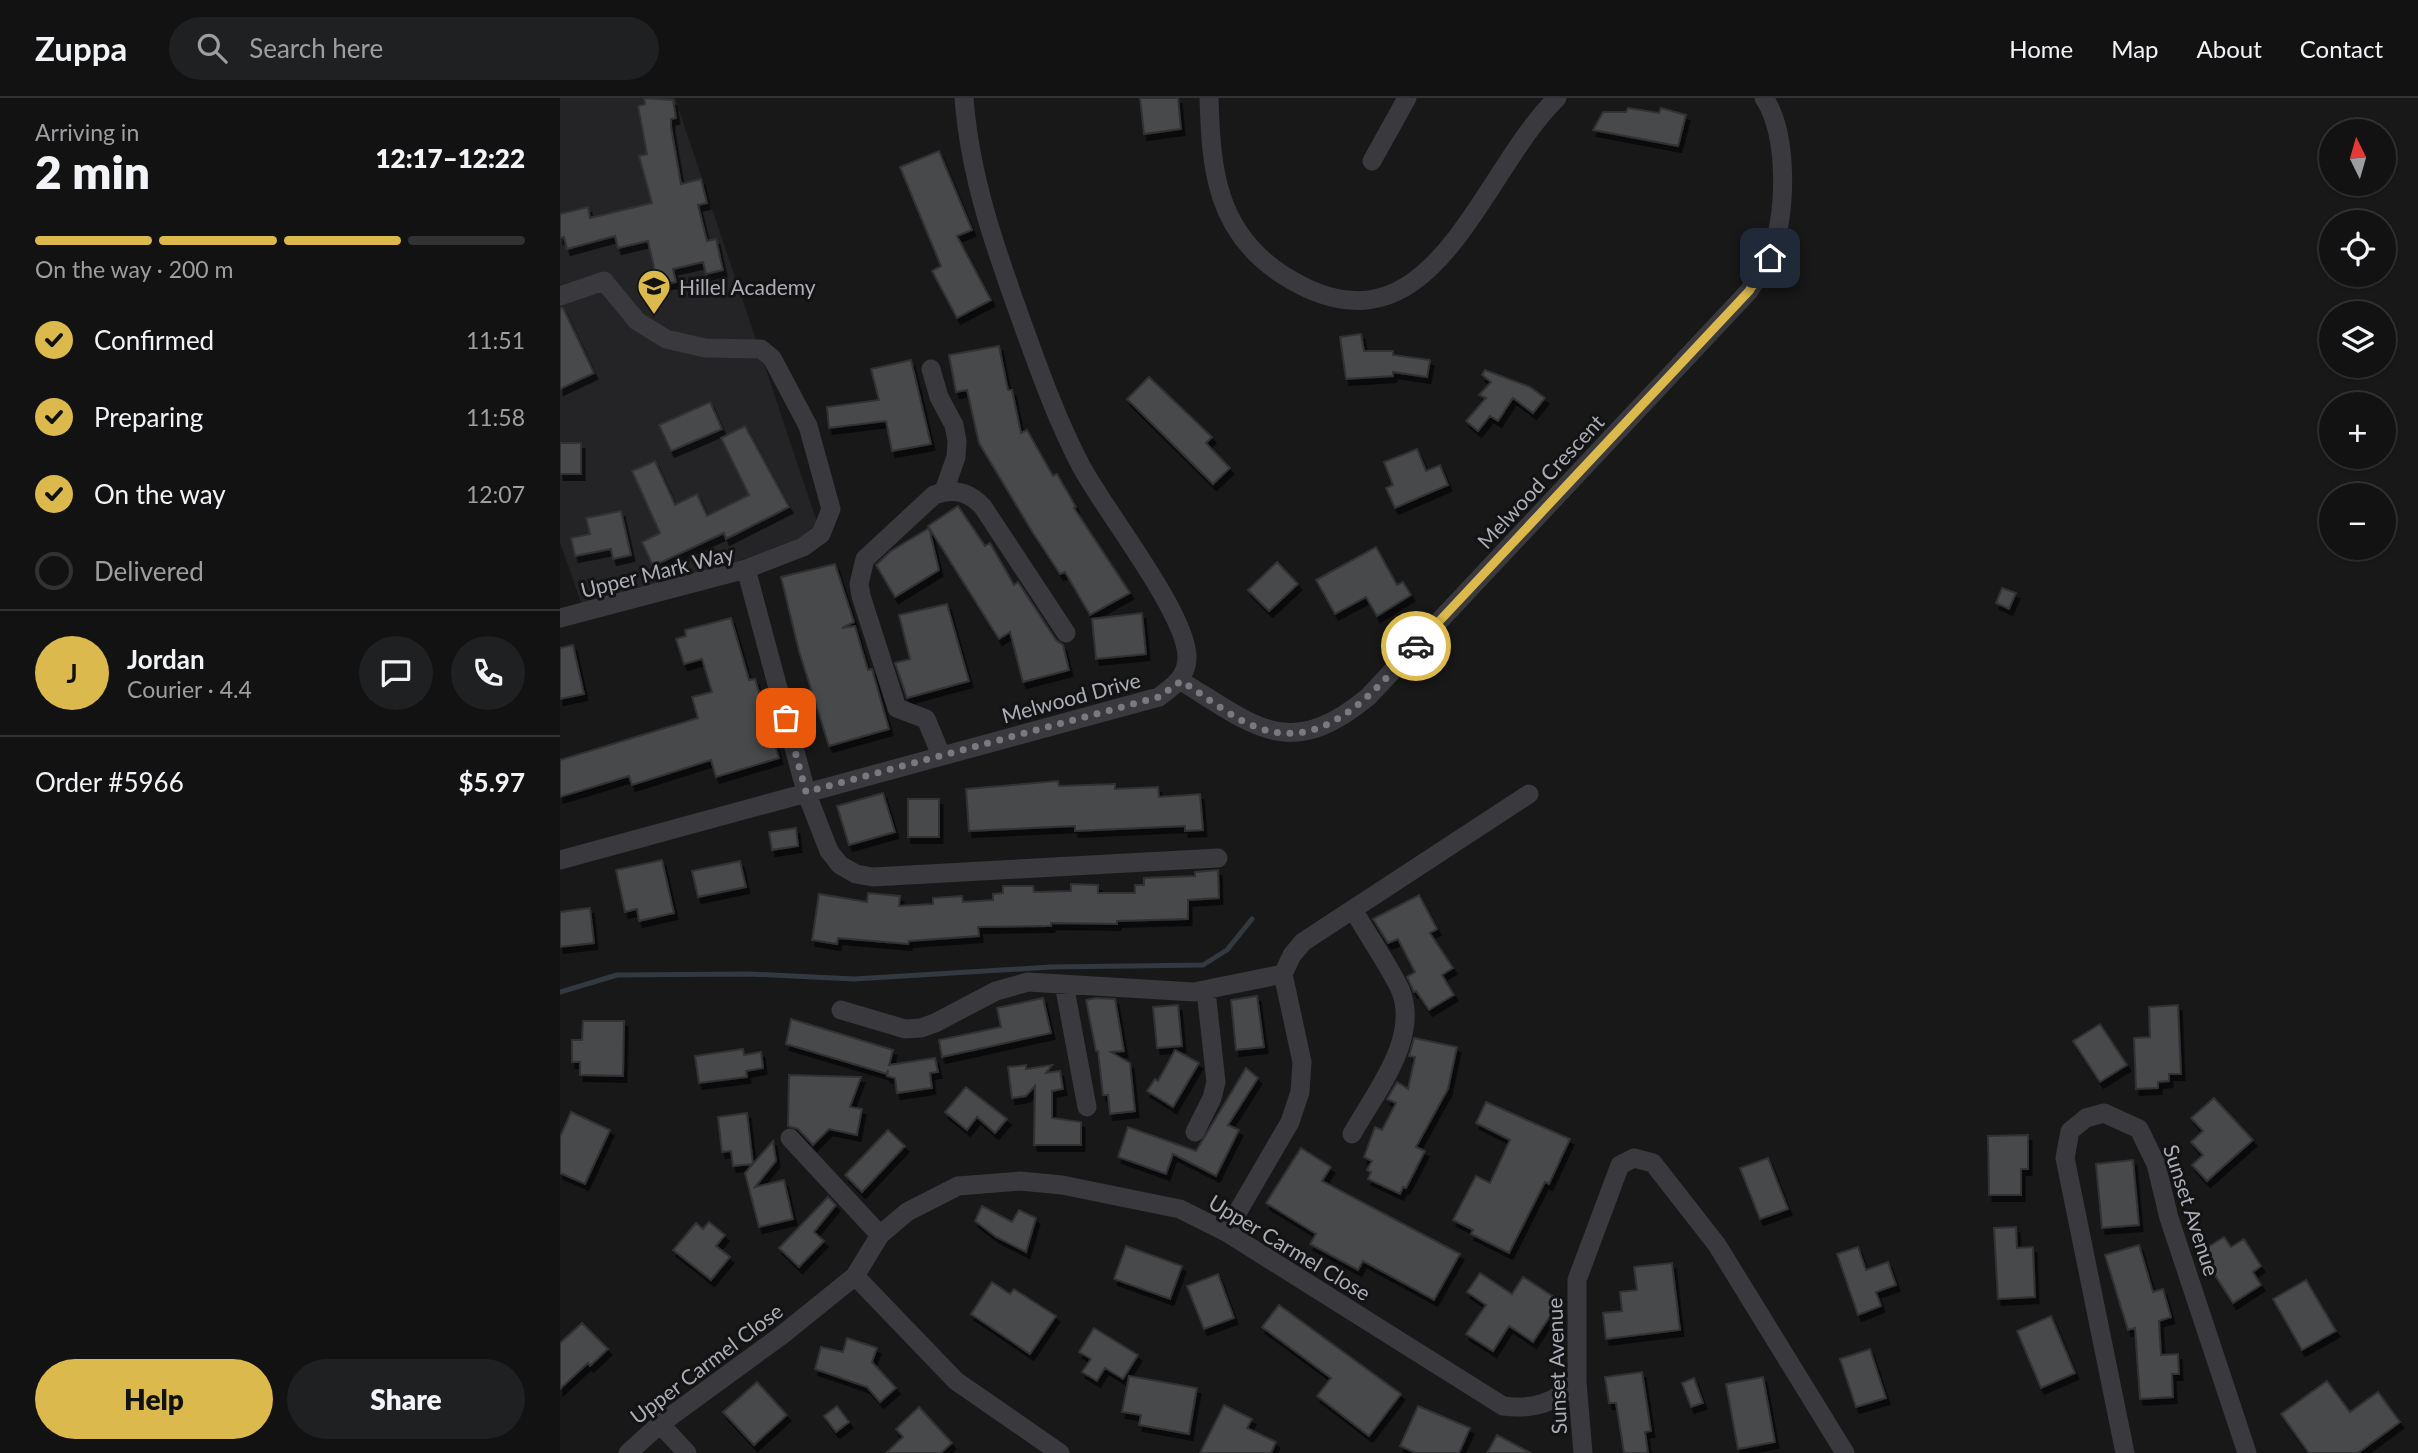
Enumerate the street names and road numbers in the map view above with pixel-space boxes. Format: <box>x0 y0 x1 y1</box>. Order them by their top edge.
street label: Melwood Crescent <box>1472 409 1609 553</box>
street label: Upper Mark Way <box>578 540 736 602</box>
street label: Melwood Drive <box>999 666 1143 728</box>
street label: Sunset Avenue <box>2159 1141 2225 1279</box>
street label: Upper Carmel Close <box>1205 1189 1375 1305</box>
street label: Sunset Avenue <box>1541 1297 1571 1435</box>
street label: Upper Carmel Close <box>625 1298 787 1428</box>

